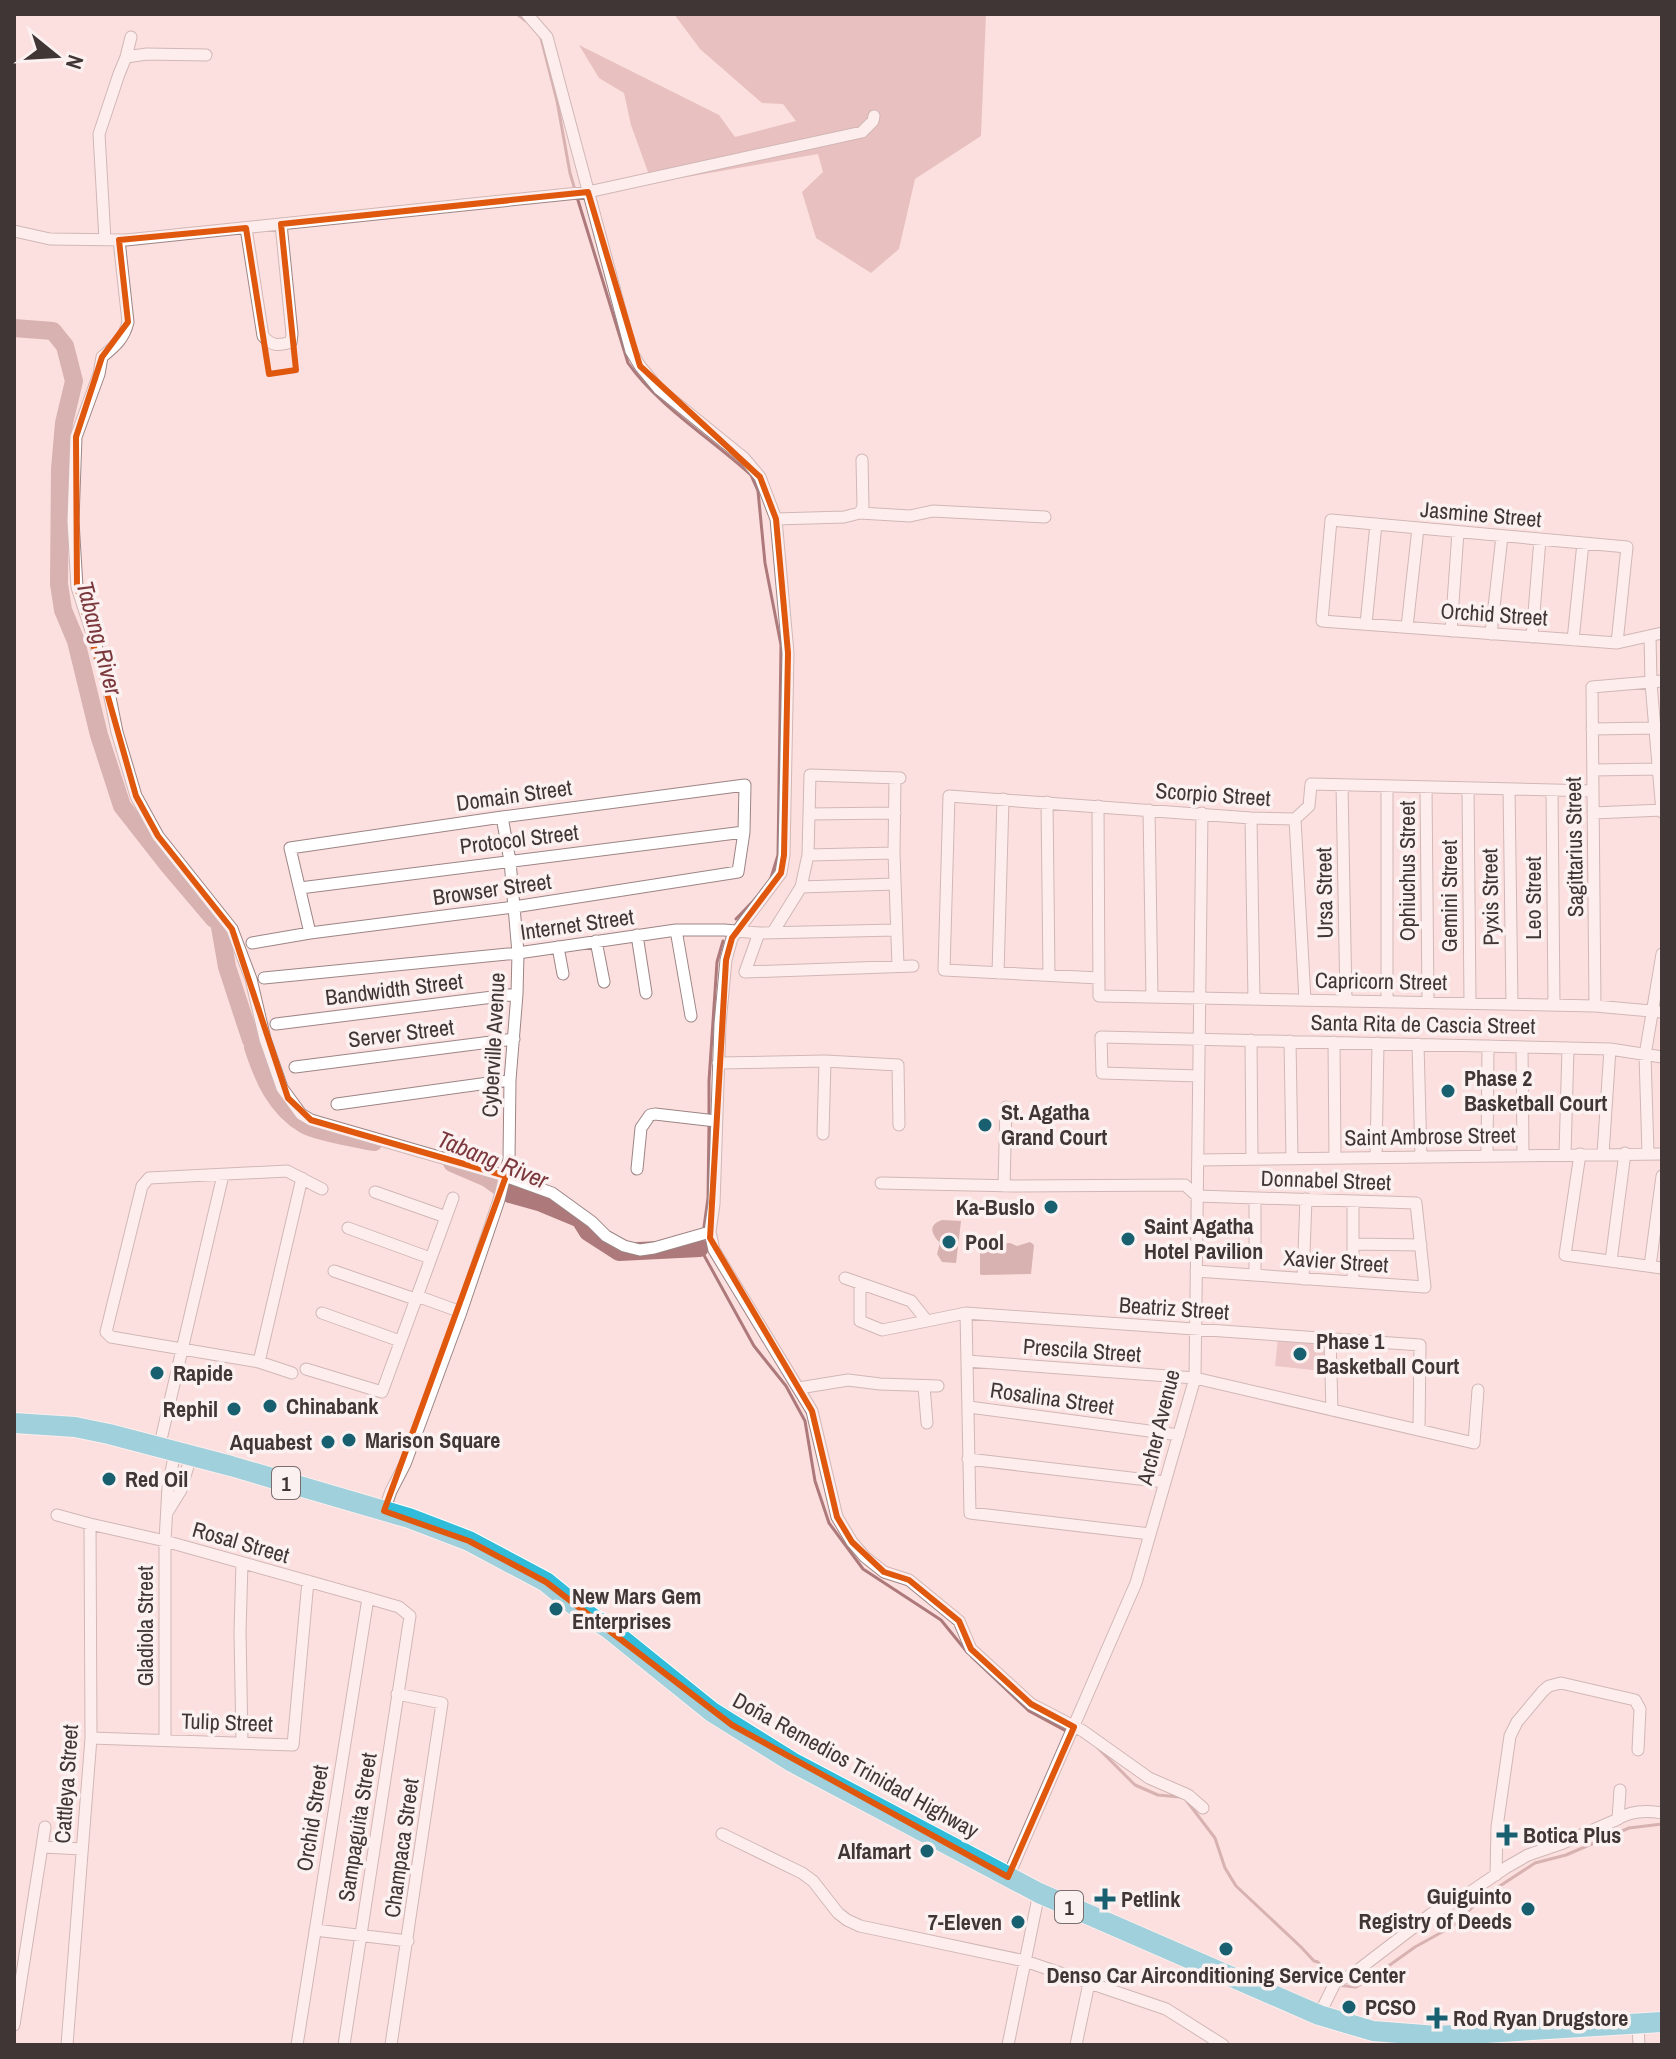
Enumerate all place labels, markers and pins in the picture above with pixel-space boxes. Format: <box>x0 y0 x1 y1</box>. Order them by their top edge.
place label: Phase 2 Basketball Court <box>1464 1063 1607 1118</box>
marker: Phase 2 Basketball Court <box>1439 1082 1457 1100</box>
place label: St. Agatha Grand Court <box>1001 1097 1107 1152</box>
marker: St. Agatha Grand Court <box>976 1116 994 1134</box>
place label: Ka-Buslo <box>956 1192 1035 1222</box>
marker: Ka-Buslo <box>1042 1198 1060 1216</box>
place label: Saint Agatha Hotel Pavilion <box>1144 1211 1263 1266</box>
place label: Pool <box>965 1227 1004 1257</box>
marker: Saint Agatha Hotel Pavilion <box>1119 1230 1137 1248</box>
marker: Pool <box>940 1233 958 1251</box>
place label: Phase 1 Basketball Court <box>1316 1326 1459 1381</box>
marker: Phase 1 Basketball Court <box>1291 1345 1309 1363</box>
place label: Rapide <box>173 1358 233 1388</box>
marker: Rapide <box>148 1364 166 1382</box>
place label: Chinabank <box>286 1391 379 1421</box>
place label: Rephil <box>163 1394 218 1424</box>
marker: Chinabank <box>261 1397 279 1415</box>
marker: Rephil <box>225 1400 243 1418</box>
place label: Marison Square <box>365 1425 500 1455</box>
place label: Aquabest <box>230 1427 312 1457</box>
marker: Marison Square <box>340 1431 358 1449</box>
marker: Aquabest <box>319 1433 337 1451</box>
place label: Red Oil <box>125 1464 188 1494</box>
marker: Red Oil <box>100 1470 118 1488</box>
place label: New Mars Gem Enterprises <box>572 1581 701 1636</box>
marker: New Mars Gem Enterprises <box>547 1600 565 1618</box>
place label: Botica Plus <box>1523 1820 1621 1850</box>
marker: Botica Plus <box>1498 1826 1516 1844</box>
place label: Alfamart <box>838 1836 911 1866</box>
marker: Alfamart <box>918 1842 936 1860</box>
place label: Guiguinto Registry of Deeds <box>1359 1881 1512 1936</box>
place label: Petlink <box>1121 1884 1181 1914</box>
marker: Petlink <box>1096 1890 1114 1908</box>
marker: Guiguinto Registry of Deeds <box>1519 1900 1537 1918</box>
place label: 7-Eleven <box>928 1907 1002 1937</box>
marker: 7-Eleven <box>1009 1913 1027 1931</box>
marker: Denso Car Airconditioning Service Center <box>1217 1940 1235 1958</box>
place label: Denso Car Airconditioning Service Center <box>1046 1960 1406 1990</box>
place label: PCSO <box>1365 1992 1416 2022</box>
marker: PCSO <box>1340 1998 1358 2016</box>
place label: Rod Ryan Drugstore <box>1453 2003 1628 2033</box>
marker: Rod Ryan Drugstore <box>1428 2009 1446 2027</box>

